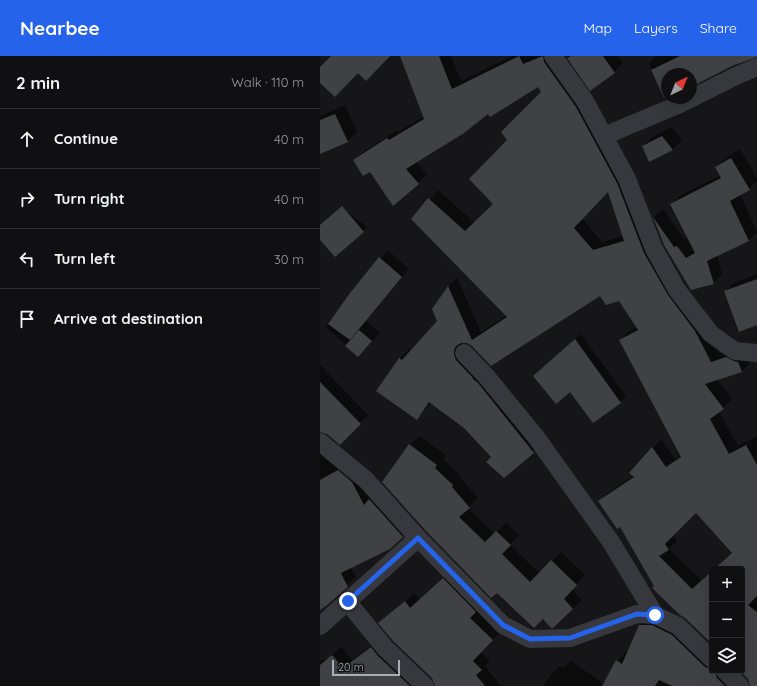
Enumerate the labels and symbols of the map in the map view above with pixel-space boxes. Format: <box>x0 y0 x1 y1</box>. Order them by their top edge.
north arrow <box>661 68 697 104</box>
route end <box>339 592 357 610</box>
route start <box>646 606 664 624</box>
scale bar <box>332 658 400 677</box>

